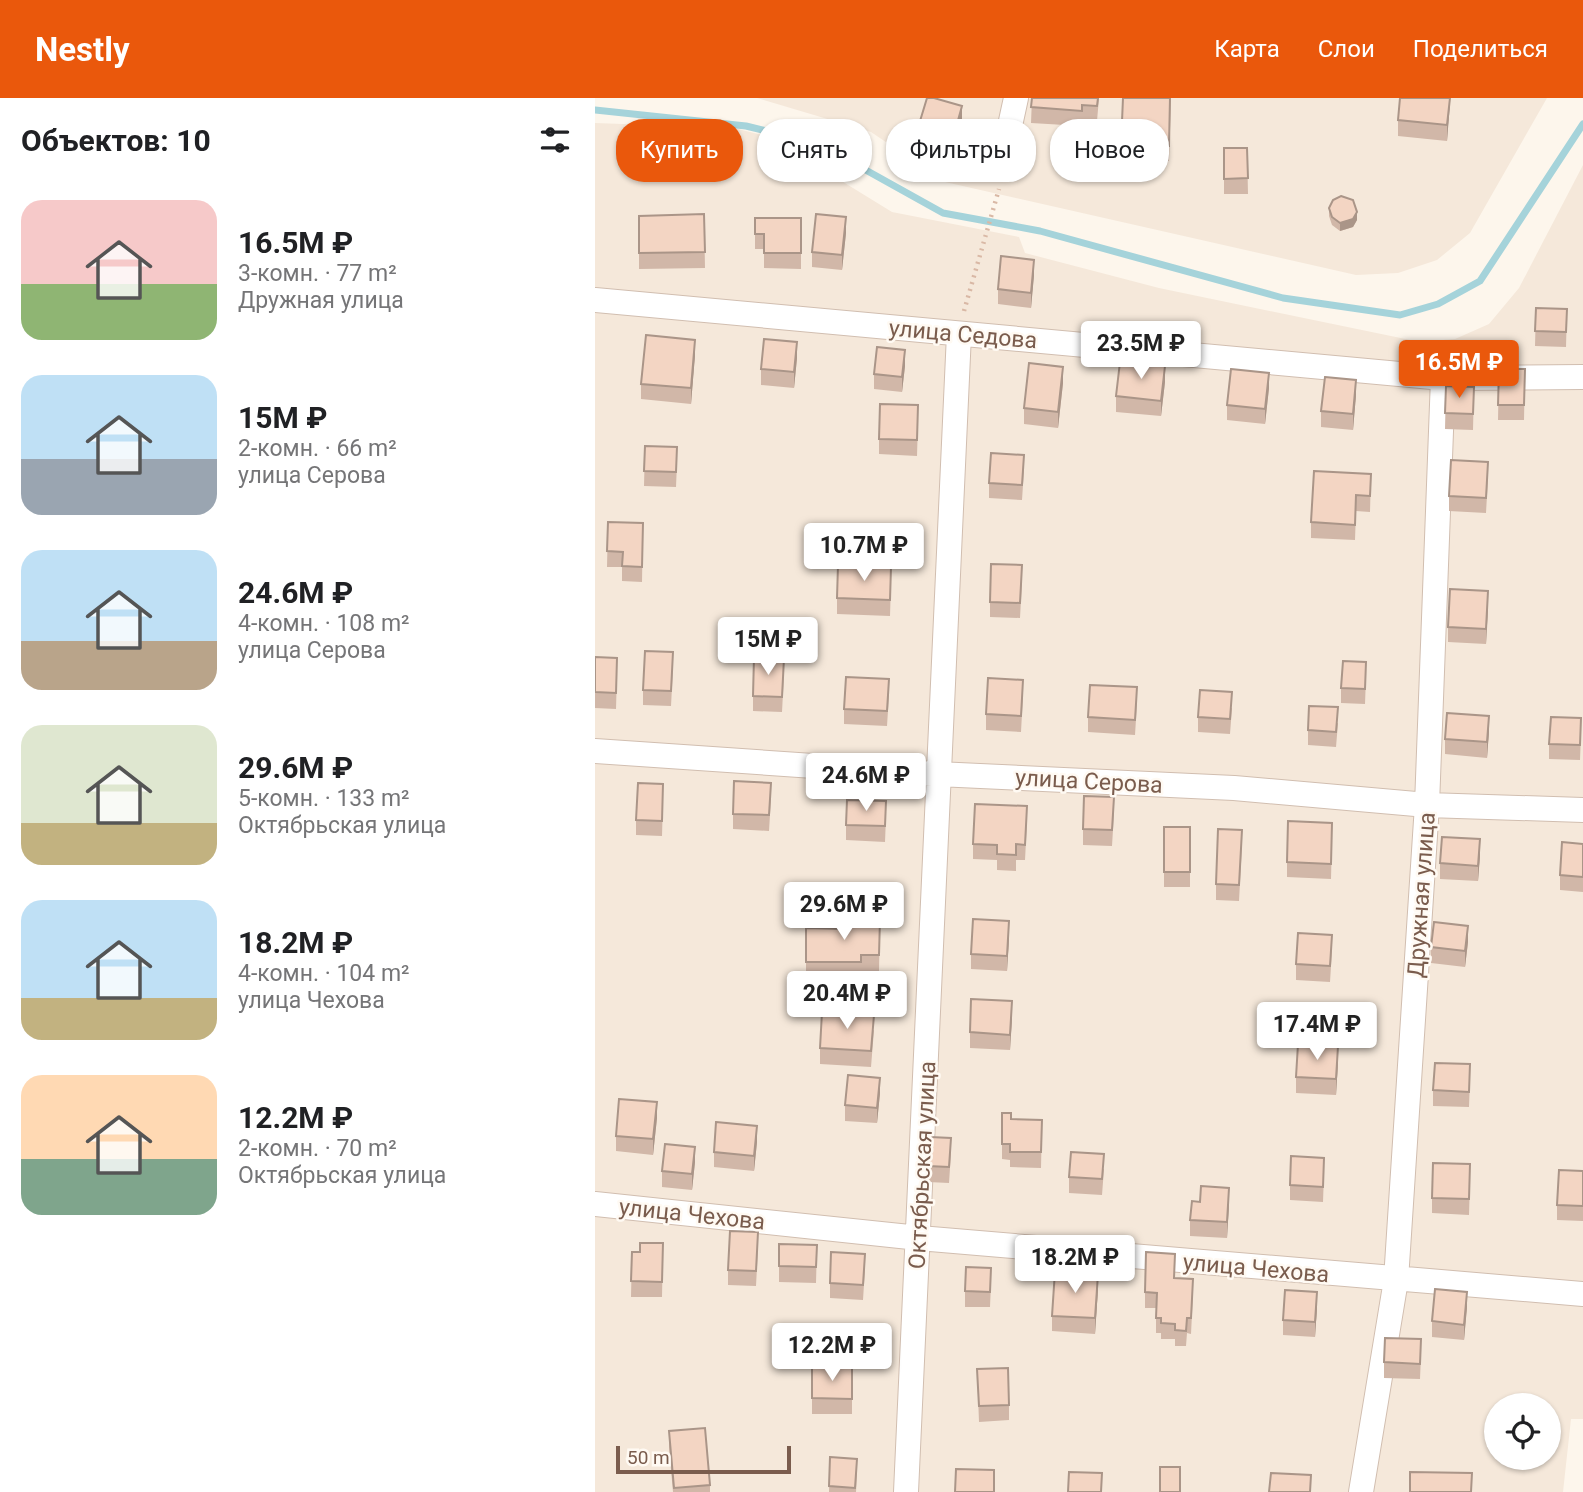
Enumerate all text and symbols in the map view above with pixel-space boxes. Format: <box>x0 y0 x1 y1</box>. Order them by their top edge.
text: Nestly <box>35 30 130 69</box>
text: Карта <box>1214 35 1280 63</box>
text: Слои <box>1318 35 1375 63</box>
text: Поделиться <box>1413 35 1548 63</box>
chip: Купить <box>616 119 743 182</box>
chip: Снять <box>757 119 872 182</box>
chip: Фильтры <box>886 119 1036 182</box>
chip: Новое <box>1050 119 1169 182</box>
icon: filters <box>536 121 574 159</box>
text: Объектов: 10 <box>21 123 211 158</box>
text: 16.5M ₽ <box>238 225 353 260</box>
icon: home <box>77 228 161 312</box>
text: 3-комн. · 77 m² <box>238 260 397 287</box>
text: Дружная улица <box>238 287 404 314</box>
street label: улица Седова <box>888 315 1038 354</box>
pin: 23.5M ₽ <box>1076 322 1206 381</box>
text: 23.5M ₽ <box>1097 330 1185 357</box>
pin: 16.5M ₽ <box>1394 341 1524 400</box>
text: 16.5M ₽ <box>1415 349 1503 376</box>
text: 15M ₽ <box>238 400 327 435</box>
icon: home <box>77 403 161 487</box>
text: 2-комн. · 66 m² <box>238 435 397 462</box>
text: улица Серова <box>238 462 386 489</box>
pin: 10.7M ₽ <box>799 524 929 583</box>
text: 10.7M ₽ <box>820 532 908 559</box>
text: 24.6M ₽ <box>238 575 353 610</box>
icon: home <box>77 578 161 662</box>
text: 4-комн. · 108 m² <box>238 610 410 637</box>
pin: 15M ₽ <box>719 618 817 677</box>
text: 15M ₽ <box>734 626 802 653</box>
text: улица Серова <box>238 637 386 664</box>
text: 29.6M ₽ <box>238 750 353 785</box>
icon: home <box>77 753 161 837</box>
pin: 24.6M ₽ <box>801 754 931 813</box>
text: 24.6M ₽ <box>822 762 910 789</box>
street label: улица Серова <box>1015 764 1163 799</box>
text: 5-комн. · 133 m² <box>238 785 410 812</box>
street label: Дружная улица <box>1402 811 1441 979</box>
text: Октябрьская улица <box>238 812 446 839</box>
pin: 29.6M ₽ <box>779 882 909 942</box>
text: 29.6M ₽ <box>800 891 888 918</box>
text: 18.2M ₽ <box>238 925 353 960</box>
icon: home <box>77 928 161 1012</box>
text: 4-комн. · 104 m² <box>238 960 410 987</box>
pin: 20.4M ₽ <box>782 972 912 1031</box>
text: 20.4M ₽ <box>803 980 891 1007</box>
text: улица Чехова <box>238 987 385 1014</box>
pin: 17.4M ₽ <box>1252 1002 1382 1062</box>
text: 17.4M ₽ <box>1273 1011 1361 1038</box>
street label: Октябрьская улица <box>904 1060 941 1270</box>
text: 12.2M ₽ <box>238 1100 353 1135</box>
icon: home <box>77 1103 161 1187</box>
text: 2-комн. · 70 m² <box>238 1135 397 1162</box>
text: Октябрьская улица <box>238 1162 446 1189</box>
street label: улица Чехова <box>618 1193 766 1236</box>
pin: 18.2M ₽ <box>1010 1236 1140 1295</box>
text: 18.2M ₽ <box>1031 1244 1119 1271</box>
street label: улица Чехова <box>1182 1249 1330 1288</box>
pin: 12.2M ₽ <box>767 1324 897 1383</box>
text: 12.2M ₽ <box>788 1332 876 1359</box>
map controls <box>1484 1393 1561 1470</box>
button: locate <box>1484 1393 1561 1470</box>
scale bar <box>616 1443 791 1475</box>
text: 50 m <box>627 1446 670 1469</box>

